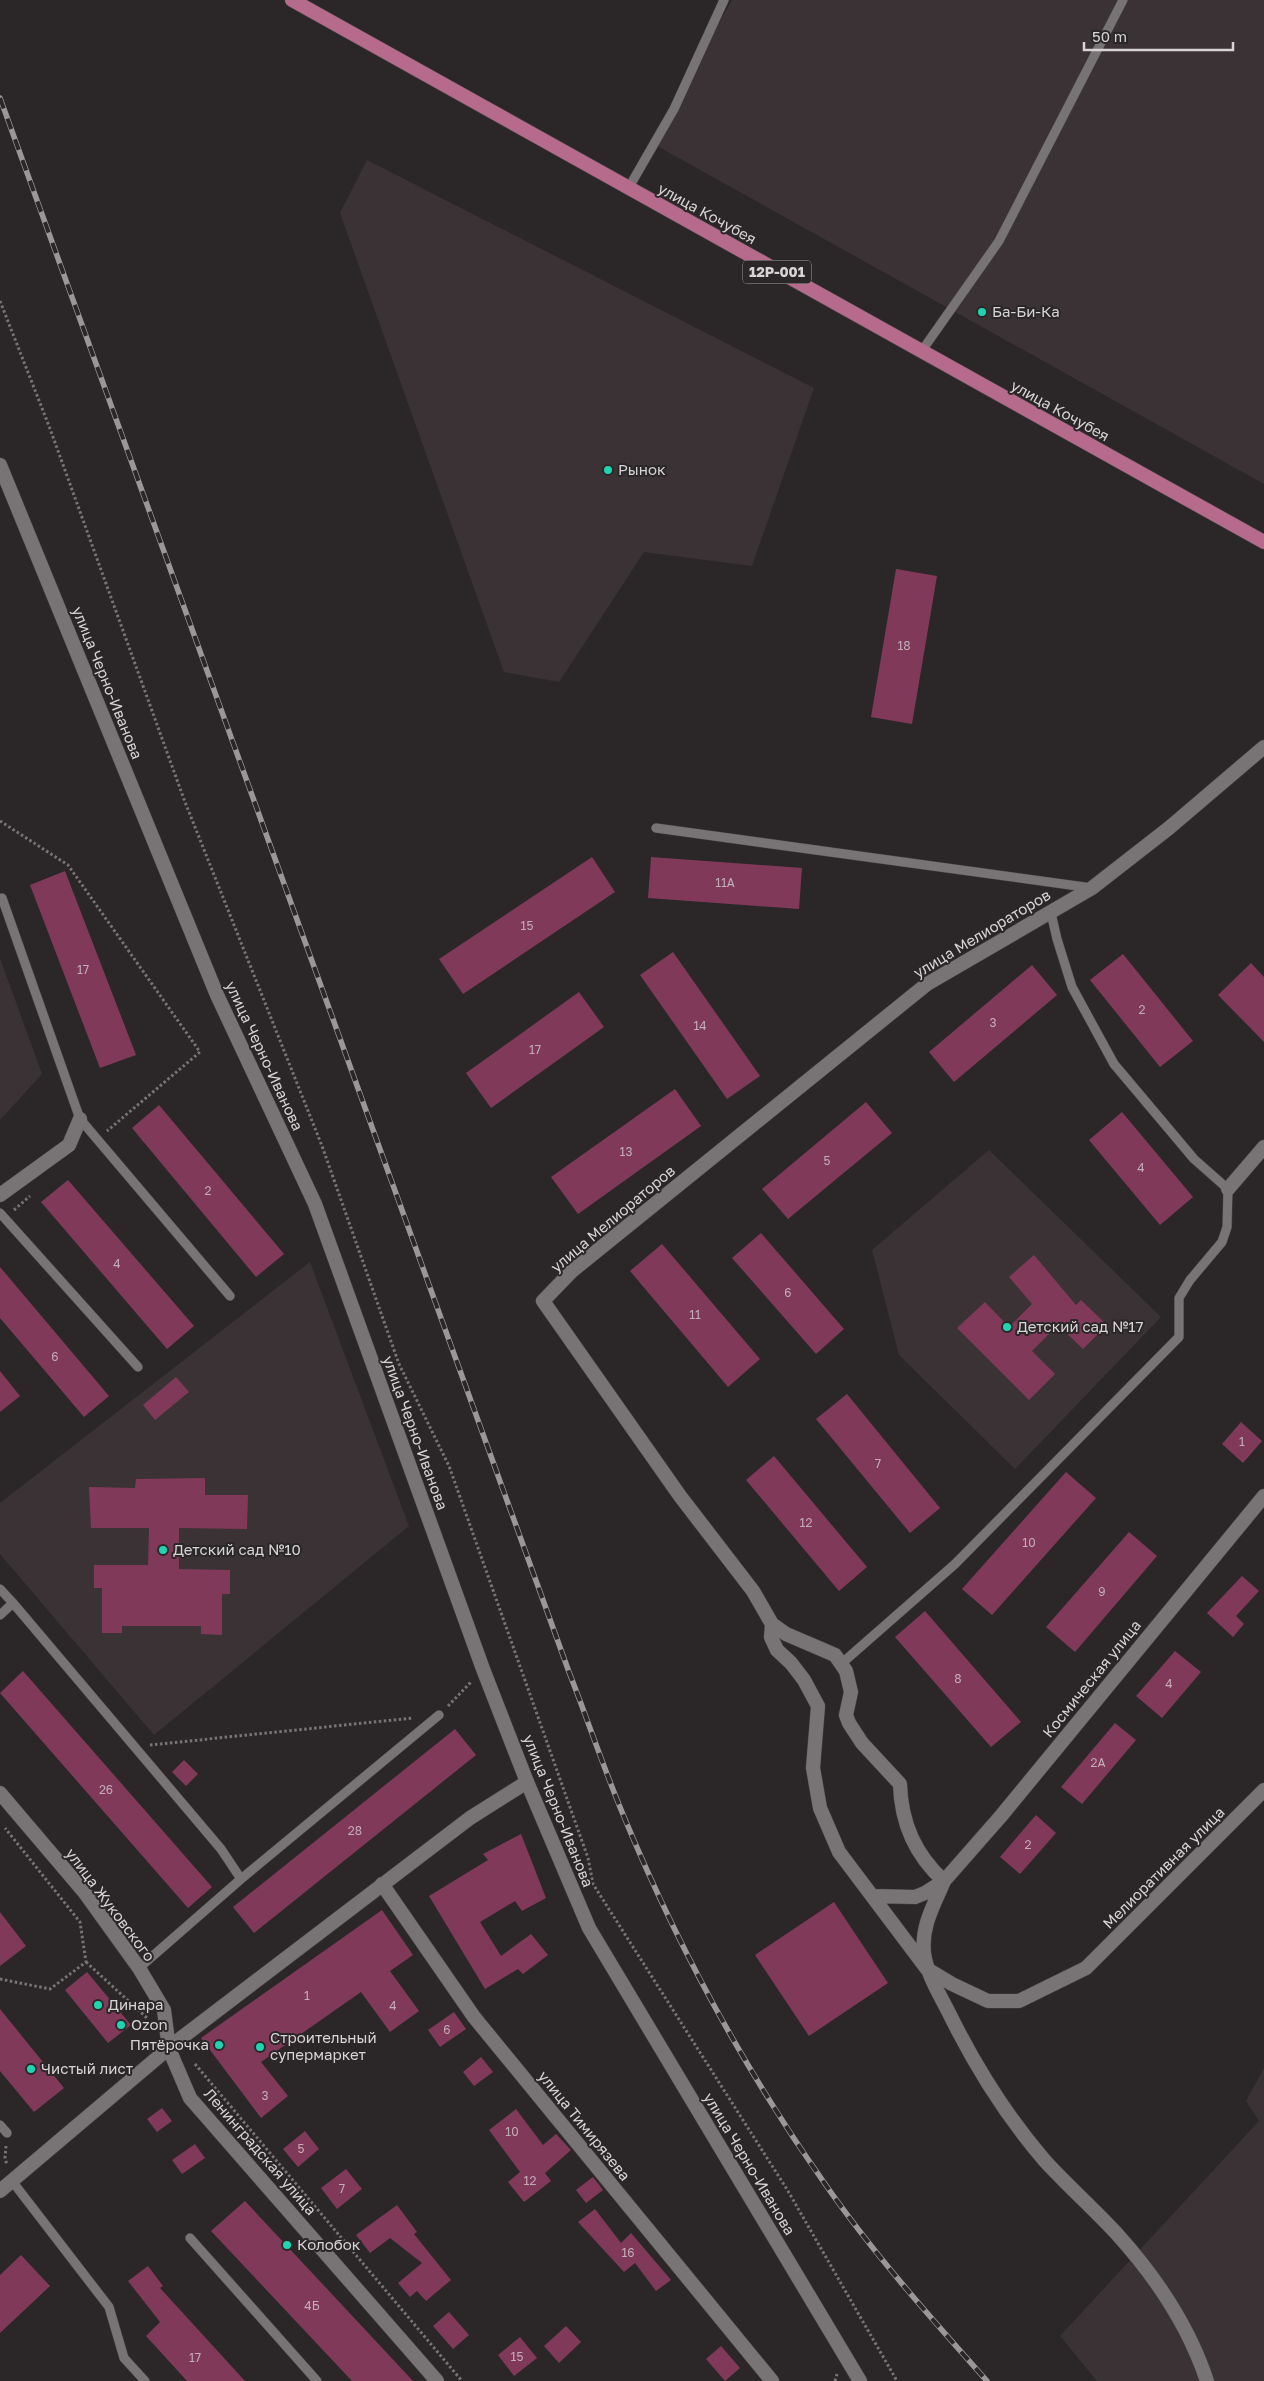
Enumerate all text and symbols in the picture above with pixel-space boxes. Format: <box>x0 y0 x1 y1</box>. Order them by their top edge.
scale bar <box>1084 20 1233 52</box>
text: 50 m <box>1092 27 1127 45</box>
street label: улица Кочубея <box>655 179 760 248</box>
road number: 12Р-001 <box>743 260 811 284</box>
place label: Ба-Би-Ка <box>992 302 1060 320</box>
marker: Ба-Би-Ка <box>976 306 988 318</box>
street label: улица Кочубея <box>1008 376 1113 445</box>
place label: Рынок <box>618 460 666 478</box>
marker: Рынок <box>602 464 614 476</box>
street label: улица Черно-Иванова <box>69 604 147 762</box>
house number: 18 <box>897 638 911 653</box>
house number: 11А <box>715 875 735 890</box>
street label: улица Мелиораторов <box>910 885 1053 981</box>
house number: 15 <box>521 918 533 933</box>
house number: 17 <box>77 962 89 977</box>
street label: улица Черно-Иванова <box>222 978 308 1133</box>
house number: 2 <box>1139 1002 1146 1017</box>
house number: 3 <box>989 1015 997 1030</box>
house number: 14 <box>693 1018 707 1033</box>
house number: 17 <box>529 1042 541 1057</box>
house number: 13 <box>620 1144 632 1159</box>
house number: 5 <box>824 1153 831 1168</box>
house number: 4 <box>1137 1160 1145 1175</box>
street label: улица Мелиораторов <box>547 1161 678 1275</box>
house number: 2 <box>205 1183 212 1198</box>
house number: 4 <box>113 1256 121 1271</box>
house number: 6 <box>784 1285 792 1300</box>
house number: 11 <box>689 1307 701 1322</box>
place label: Детский сад №17 <box>1017 1317 1144 1335</box>
marker: Детский сад №17 <box>1001 1321 1013 1333</box>
house number: 6 <box>51 1349 59 1364</box>
street label: улица Черно-Иванова <box>380 1353 452 1512</box>
house number: 1 <box>1239 1434 1245 1449</box>
house number: 7 <box>875 1456 881 1471</box>
house number: 12 <box>800 1515 812 1530</box>
house number: 10 <box>1022 1535 1036 1550</box>
place label: Детский сад №10 <box>173 1540 301 1558</box>
marker: Детский сад №10 <box>157 1544 169 1556</box>
house number: 9 <box>1098 1584 1106 1599</box>
street label: Космическая улица <box>1038 1616 1144 1741</box>
house number: 8 <box>954 1671 962 1686</box>
house number: 4 <box>1165 1676 1173 1691</box>
street label: улица Черно-Иванова <box>520 1732 598 1890</box>
house number: 2А <box>1090 1755 1106 1770</box>
house number: 26 <box>99 1782 113 1797</box>
street label: Мелиоративная улица <box>1099 1803 1228 1932</box>
house number: 28 <box>348 1823 362 1838</box>
house number: 2 <box>1025 1837 1032 1852</box>
street label: улица Жуковского <box>62 1844 159 1965</box>
house number: 1 <box>304 1988 310 2003</box>
place label: Динара <box>108 1995 163 2013</box>
house number: 4 <box>389 1998 397 2013</box>
marker: Динара <box>92 1999 104 2011</box>
place label: Ozon <box>131 2015 168 2033</box>
marker: Ozon <box>115 2019 127 2031</box>
house number: 6 <box>443 2022 451 2037</box>
place label: Строительный супермаркет <box>270 2028 377 2063</box>
place label: Пятёрочка <box>130 2035 209 2053</box>
marker: Пятёрочка <box>213 2039 225 2051</box>
marker: Строительный супермаркет <box>254 2041 266 2053</box>
place label: Чистый лист <box>41 2059 134 2077</box>
marker: Чистый лист <box>25 2063 37 2075</box>
street label: улица Тимирязева <box>535 2067 635 2184</box>
street label: Ленинградская улица <box>201 2084 321 2218</box>
house number: 3 <box>261 2088 269 2103</box>
street label: улица Черно-Иванова <box>700 2089 800 2238</box>
house number: 10 <box>505 2124 519 2139</box>
house number: 5 <box>298 2141 305 2156</box>
house number: 12 <box>524 2173 536 2188</box>
house number: 7 <box>339 2181 345 2196</box>
place label: Колобок <box>297 2235 361 2253</box>
marker: Колобок <box>281 2239 293 2251</box>
house number: 16 <box>621 2245 635 2260</box>
house number: 4Б <box>304 2298 320 2313</box>
house number: 15 <box>511 2349 523 2364</box>
house number: 17 <box>189 2350 201 2365</box>

